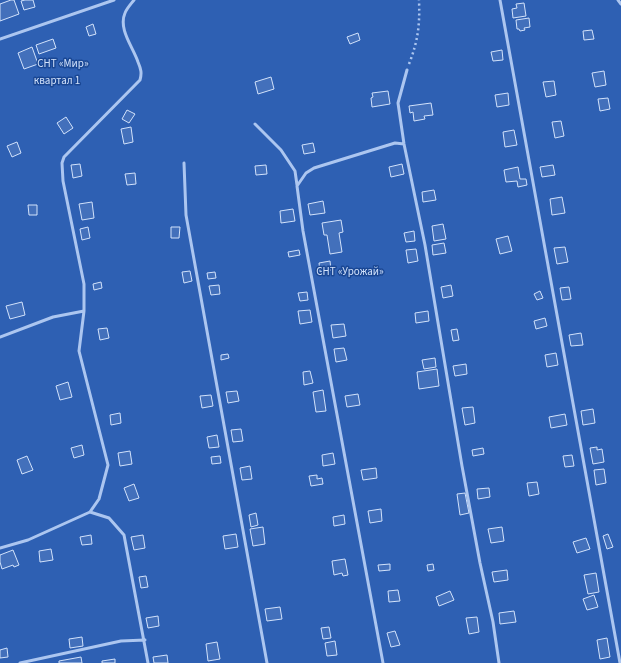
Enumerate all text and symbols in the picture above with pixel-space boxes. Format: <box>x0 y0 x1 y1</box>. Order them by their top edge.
park label: СНТ «Мир» <box>37 56 89 71</box>
park label: квартал 1 <box>34 73 80 88</box>
park label: СНТ «Урожай» <box>316 264 384 279</box>

